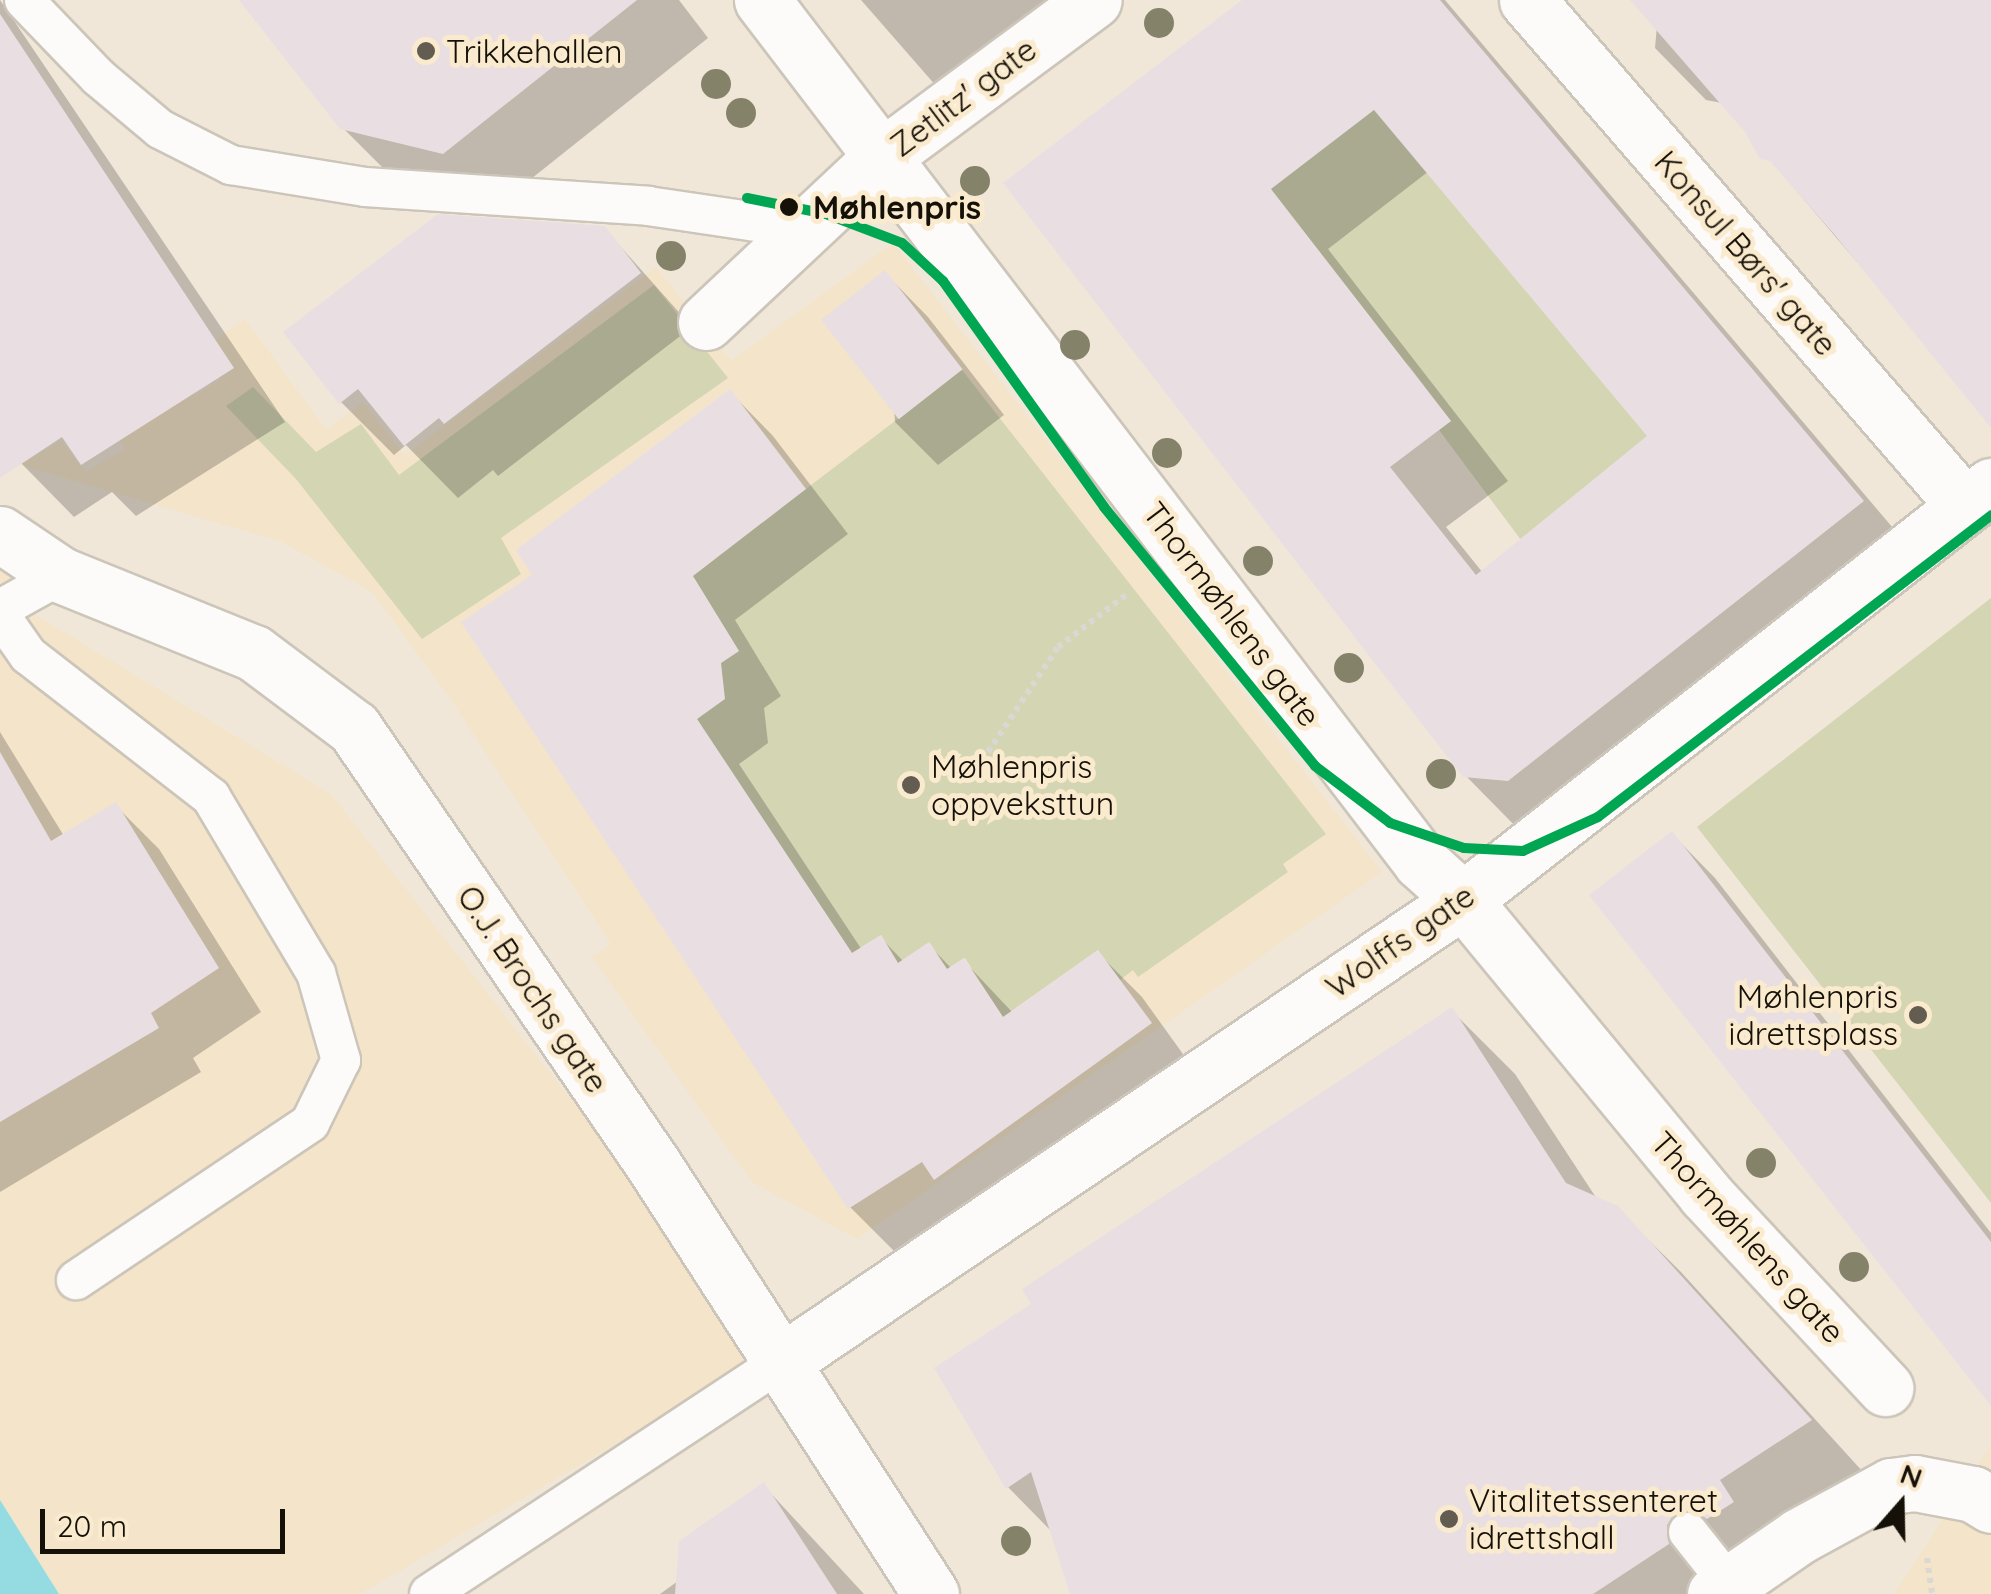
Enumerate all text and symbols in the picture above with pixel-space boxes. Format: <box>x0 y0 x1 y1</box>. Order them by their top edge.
street label: Zetlitz' gate <box>883 30 1043 164</box>
place label: Trikkehallen <box>446 32 623 70</box>
marker: Trikkehallen <box>415 40 437 62</box>
street label: Konsul Børs' gate <box>1647 143 1845 363</box>
place label: Møhlenpris <box>813 188 981 226</box>
marker: Møhlenpris <box>774 192 804 222</box>
street label: Thormøhlens gate <box>1135 494 1329 734</box>
place label: Møhlenpris oppveksttun <box>931 748 1114 823</box>
marker: Møhlenpris oppveksttun <box>900 774 922 796</box>
street label: Wolffs gate <box>1319 876 1481 1006</box>
street label: O.J. Brochs gate <box>450 878 616 1100</box>
place label: Møhlenpris idrettsplass <box>1729 978 1898 1053</box>
marker: Møhlenpris idrettsplass <box>1907 1004 1929 1026</box>
street label: Thormøhlens gate <box>1643 1123 1853 1351</box>
north arrow <box>1851 1454 1951 1554</box>
text: N <box>1896 1455 1927 1495</box>
place label: Vitalitetssenteret idrettshall <box>1469 1482 1718 1557</box>
scale bar <box>45 1489 290 1551</box>
text: 20 m <box>57 1507 127 1545</box>
marker: Vitalitetssenteret idrettshall <box>1438 1508 1460 1530</box>

